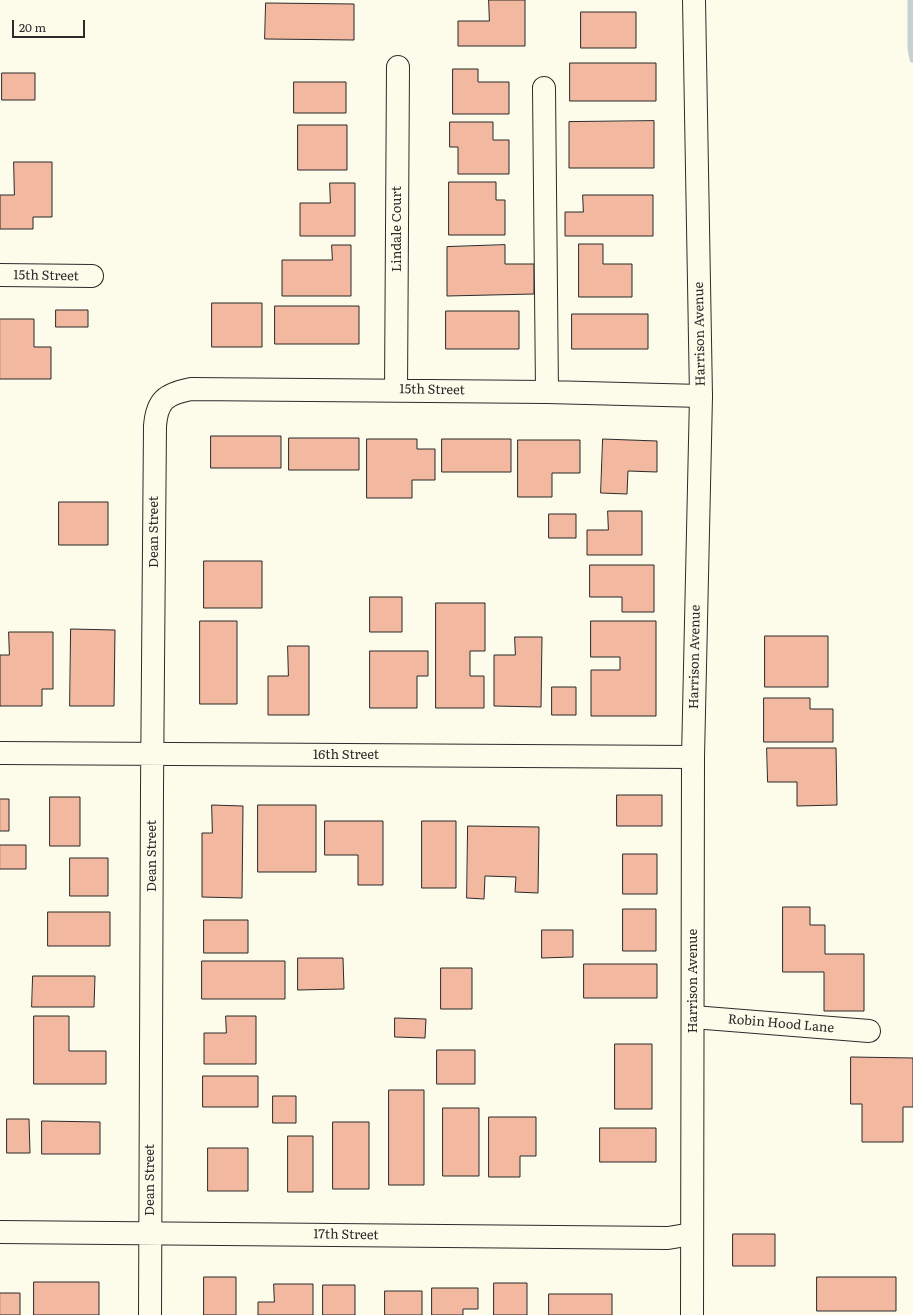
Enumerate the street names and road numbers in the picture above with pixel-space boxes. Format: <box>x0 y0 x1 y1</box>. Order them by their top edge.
street label: Lindale Court <box>389 186 405 272</box>
street label: 15th Street <box>13 268 79 284</box>
street label: Harrison Avenue <box>691 282 709 386</box>
street label: 15th Street <box>399 382 465 398</box>
street label: Dean Street <box>146 496 162 568</box>
street label: Harrison Avenue <box>686 605 704 709</box>
street label: 16th Street <box>313 747 379 763</box>
street label: Dean Street <box>144 820 160 892</box>
street label: Harrison Avenue <box>685 929 701 1033</box>
street label: Robin Hood Lane <box>727 1012 835 1036</box>
street label: Dean Street <box>142 1144 158 1216</box>
street label: 17th Street <box>313 1227 379 1243</box>

